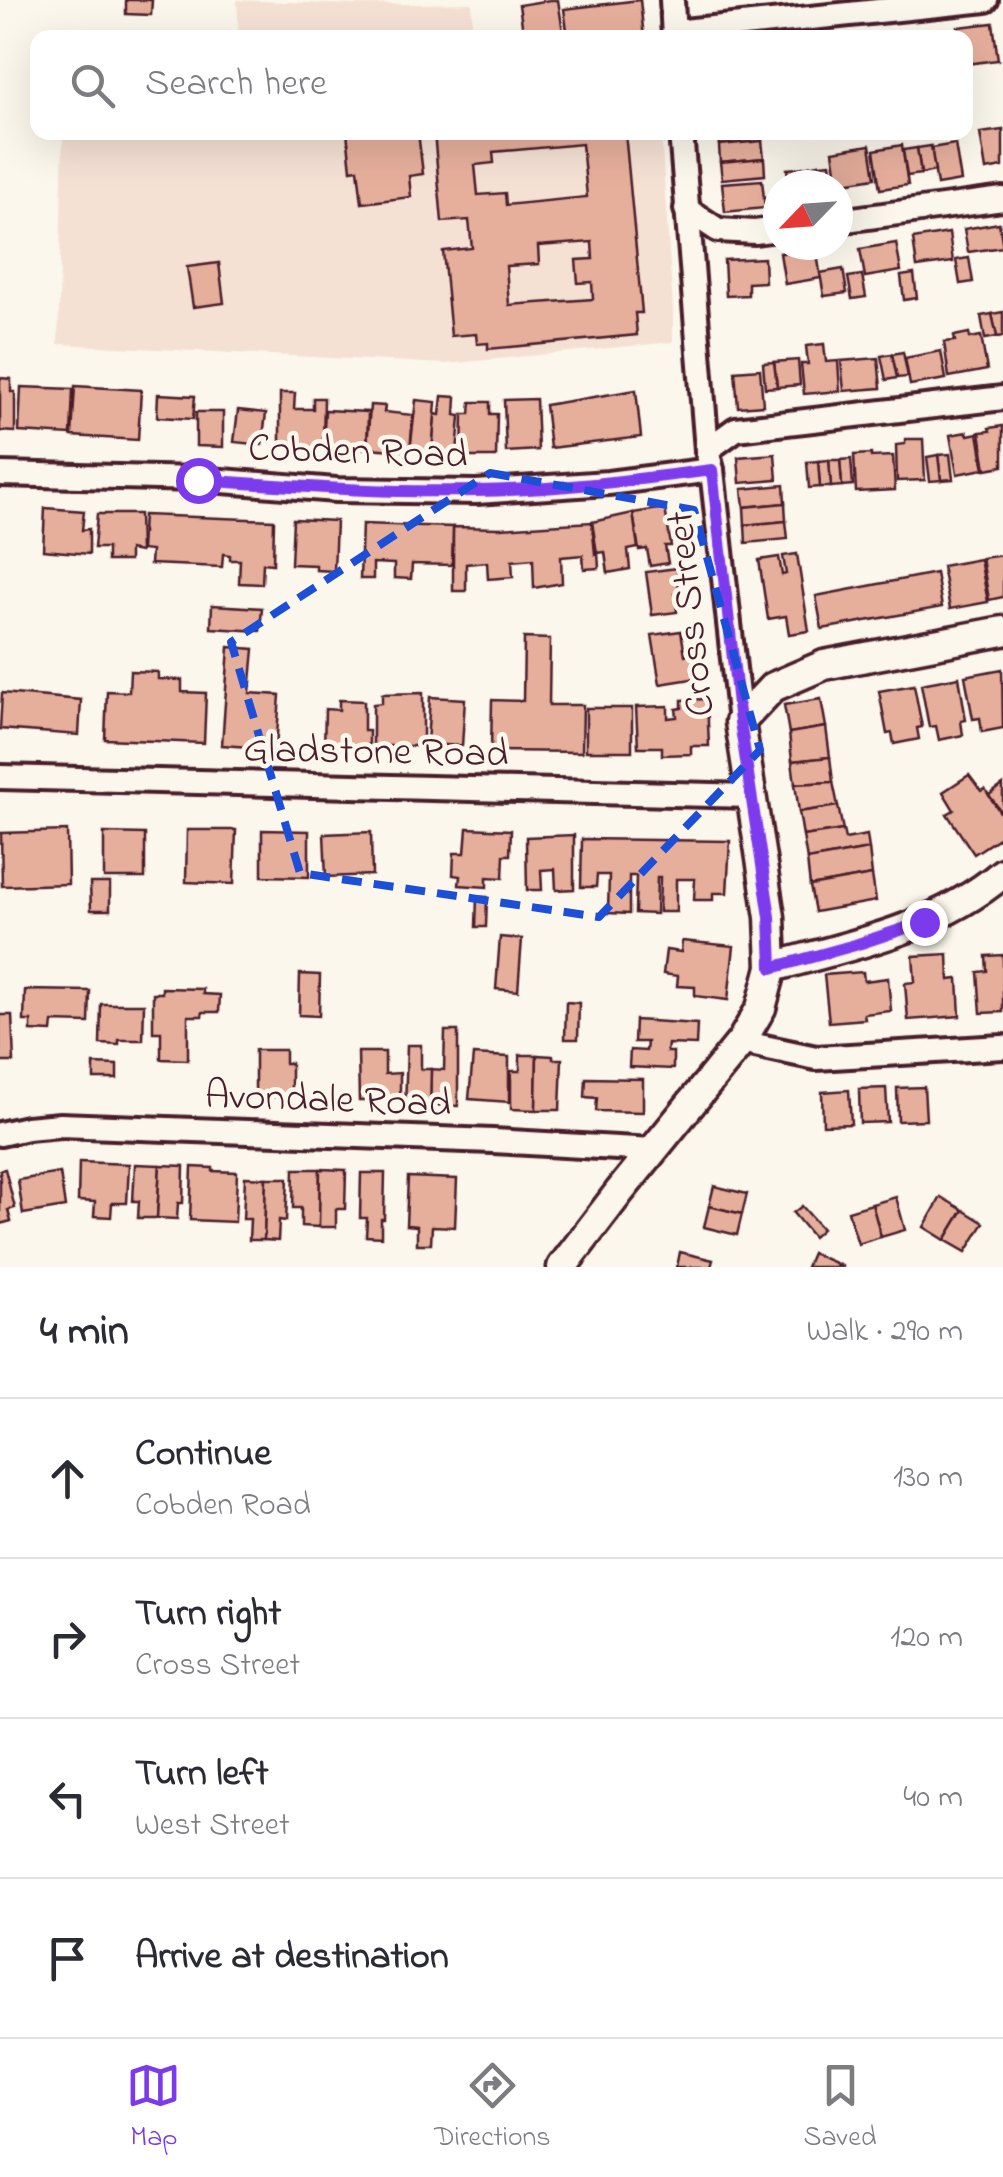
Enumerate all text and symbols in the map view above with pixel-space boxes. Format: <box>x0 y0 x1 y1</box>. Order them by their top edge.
search box <box>30 30 973 140</box>
text: Search here <box>145 57 327 113</box>
icon: search <box>65 58 120 113</box>
north arrow <box>763 170 853 260</box>
street label: Cobden Road <box>247 420 469 487</box>
route start <box>176 458 222 504</box>
street label: Cross Street <box>652 508 733 719</box>
street label: Gladstone Road <box>243 722 509 785</box>
route end <box>902 900 948 946</box>
street label: Avondale Road <box>204 1068 452 1135</box>
text: 4 min <box>40 1302 129 1363</box>
text: Walk · 290 m <box>807 1309 963 1356</box>
text: Continue <box>135 1427 271 1483</box>
icon: ahead <box>40 1451 95 1506</box>
text: 130 m <box>893 1455 963 1502</box>
text: Cobden Road <box>135 1483 311 1530</box>
text: Turn right <box>135 1587 281 1643</box>
icon: right <box>40 1611 95 1666</box>
text: 120 m <box>890 1615 963 1662</box>
text: Cross Street <box>135 1643 300 1690</box>
text: Turn left <box>135 1747 268 1803</box>
icon: left <box>40 1771 95 1826</box>
text: 40 m <box>903 1775 963 1822</box>
text: West Street <box>135 1803 290 1850</box>
text: Arrive at destination <box>135 1930 449 1986</box>
icon: arrive <box>40 1931 95 1986</box>
tab: Map <box>126 2058 181 2159</box>
tab: Directions <box>434 2058 551 2159</box>
tab: Saved <box>804 2058 877 2159</box>

